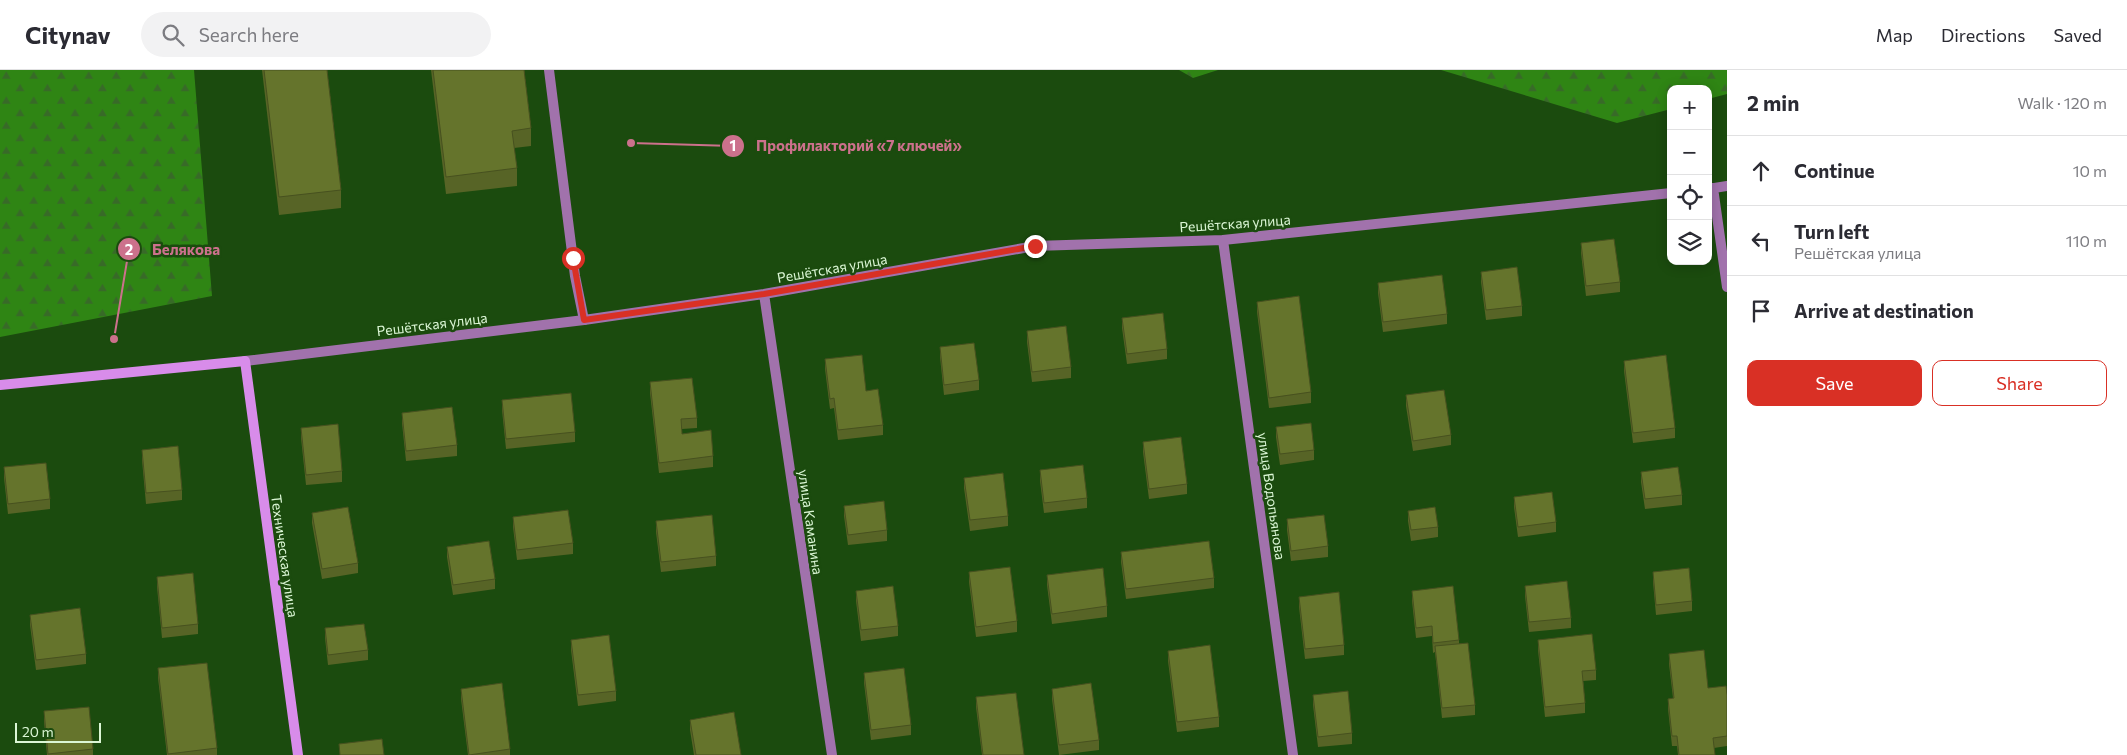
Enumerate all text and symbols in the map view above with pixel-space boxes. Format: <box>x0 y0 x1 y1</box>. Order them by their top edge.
search box <box>141 12 491 57</box>
text: Citynav <box>25 20 111 49</box>
icon: search <box>159 21 187 49</box>
text: Search here <box>199 23 299 46</box>
text: Map <box>1876 24 1913 46</box>
text: Directions <box>1941 24 2025 46</box>
text: Saved <box>2053 24 2102 46</box>
map controls <box>1667 85 1712 265</box>
button: + <box>1667 85 1712 130</box>
text: 2 min <box>1747 90 1799 115</box>
text: Walk · 120 m <box>2017 93 2107 112</box>
button: − <box>1667 130 1712 175</box>
callout: Профилакторий «7 ключей» <box>721 131 972 161</box>
text: 1 <box>730 136 736 154</box>
text: Профилакторий «7 ключей» <box>756 136 962 154</box>
icon: ahead <box>1747 157 1775 185</box>
text: Continue <box>1794 159 1874 182</box>
text: 10 m <box>2073 161 2107 180</box>
button: locate <box>1667 175 1712 220</box>
street label: Решётская улица <box>1179 211 1291 235</box>
button: layers <box>1667 220 1712 265</box>
text: Turn left <box>1794 220 1869 243</box>
icon: left <box>1747 227 1775 255</box>
text: 110 m <box>2066 231 2107 250</box>
callout: Белякова <box>117 234 230 264</box>
route end <box>1024 235 1047 258</box>
text: 2 <box>125 240 133 258</box>
text: Белякова <box>152 240 220 258</box>
text: Решётская улица <box>1794 243 1921 262</box>
route start <box>562 247 585 270</box>
street label: Решётская улица <box>776 250 888 286</box>
icon: arrive <box>1747 297 1775 325</box>
text: Arrive at destination <box>1794 299 1974 322</box>
street label: Решётская улица <box>376 309 488 339</box>
button: Save <box>1747 360 1922 406</box>
button: Share <box>1932 360 2107 406</box>
street label: улица Водопьянова <box>1255 431 1289 561</box>
street label: улица Каманина <box>795 468 827 576</box>
street label: Техническая улица <box>268 494 302 618</box>
scale bar <box>15 720 101 743</box>
text: 20 m <box>22 723 54 740</box>

